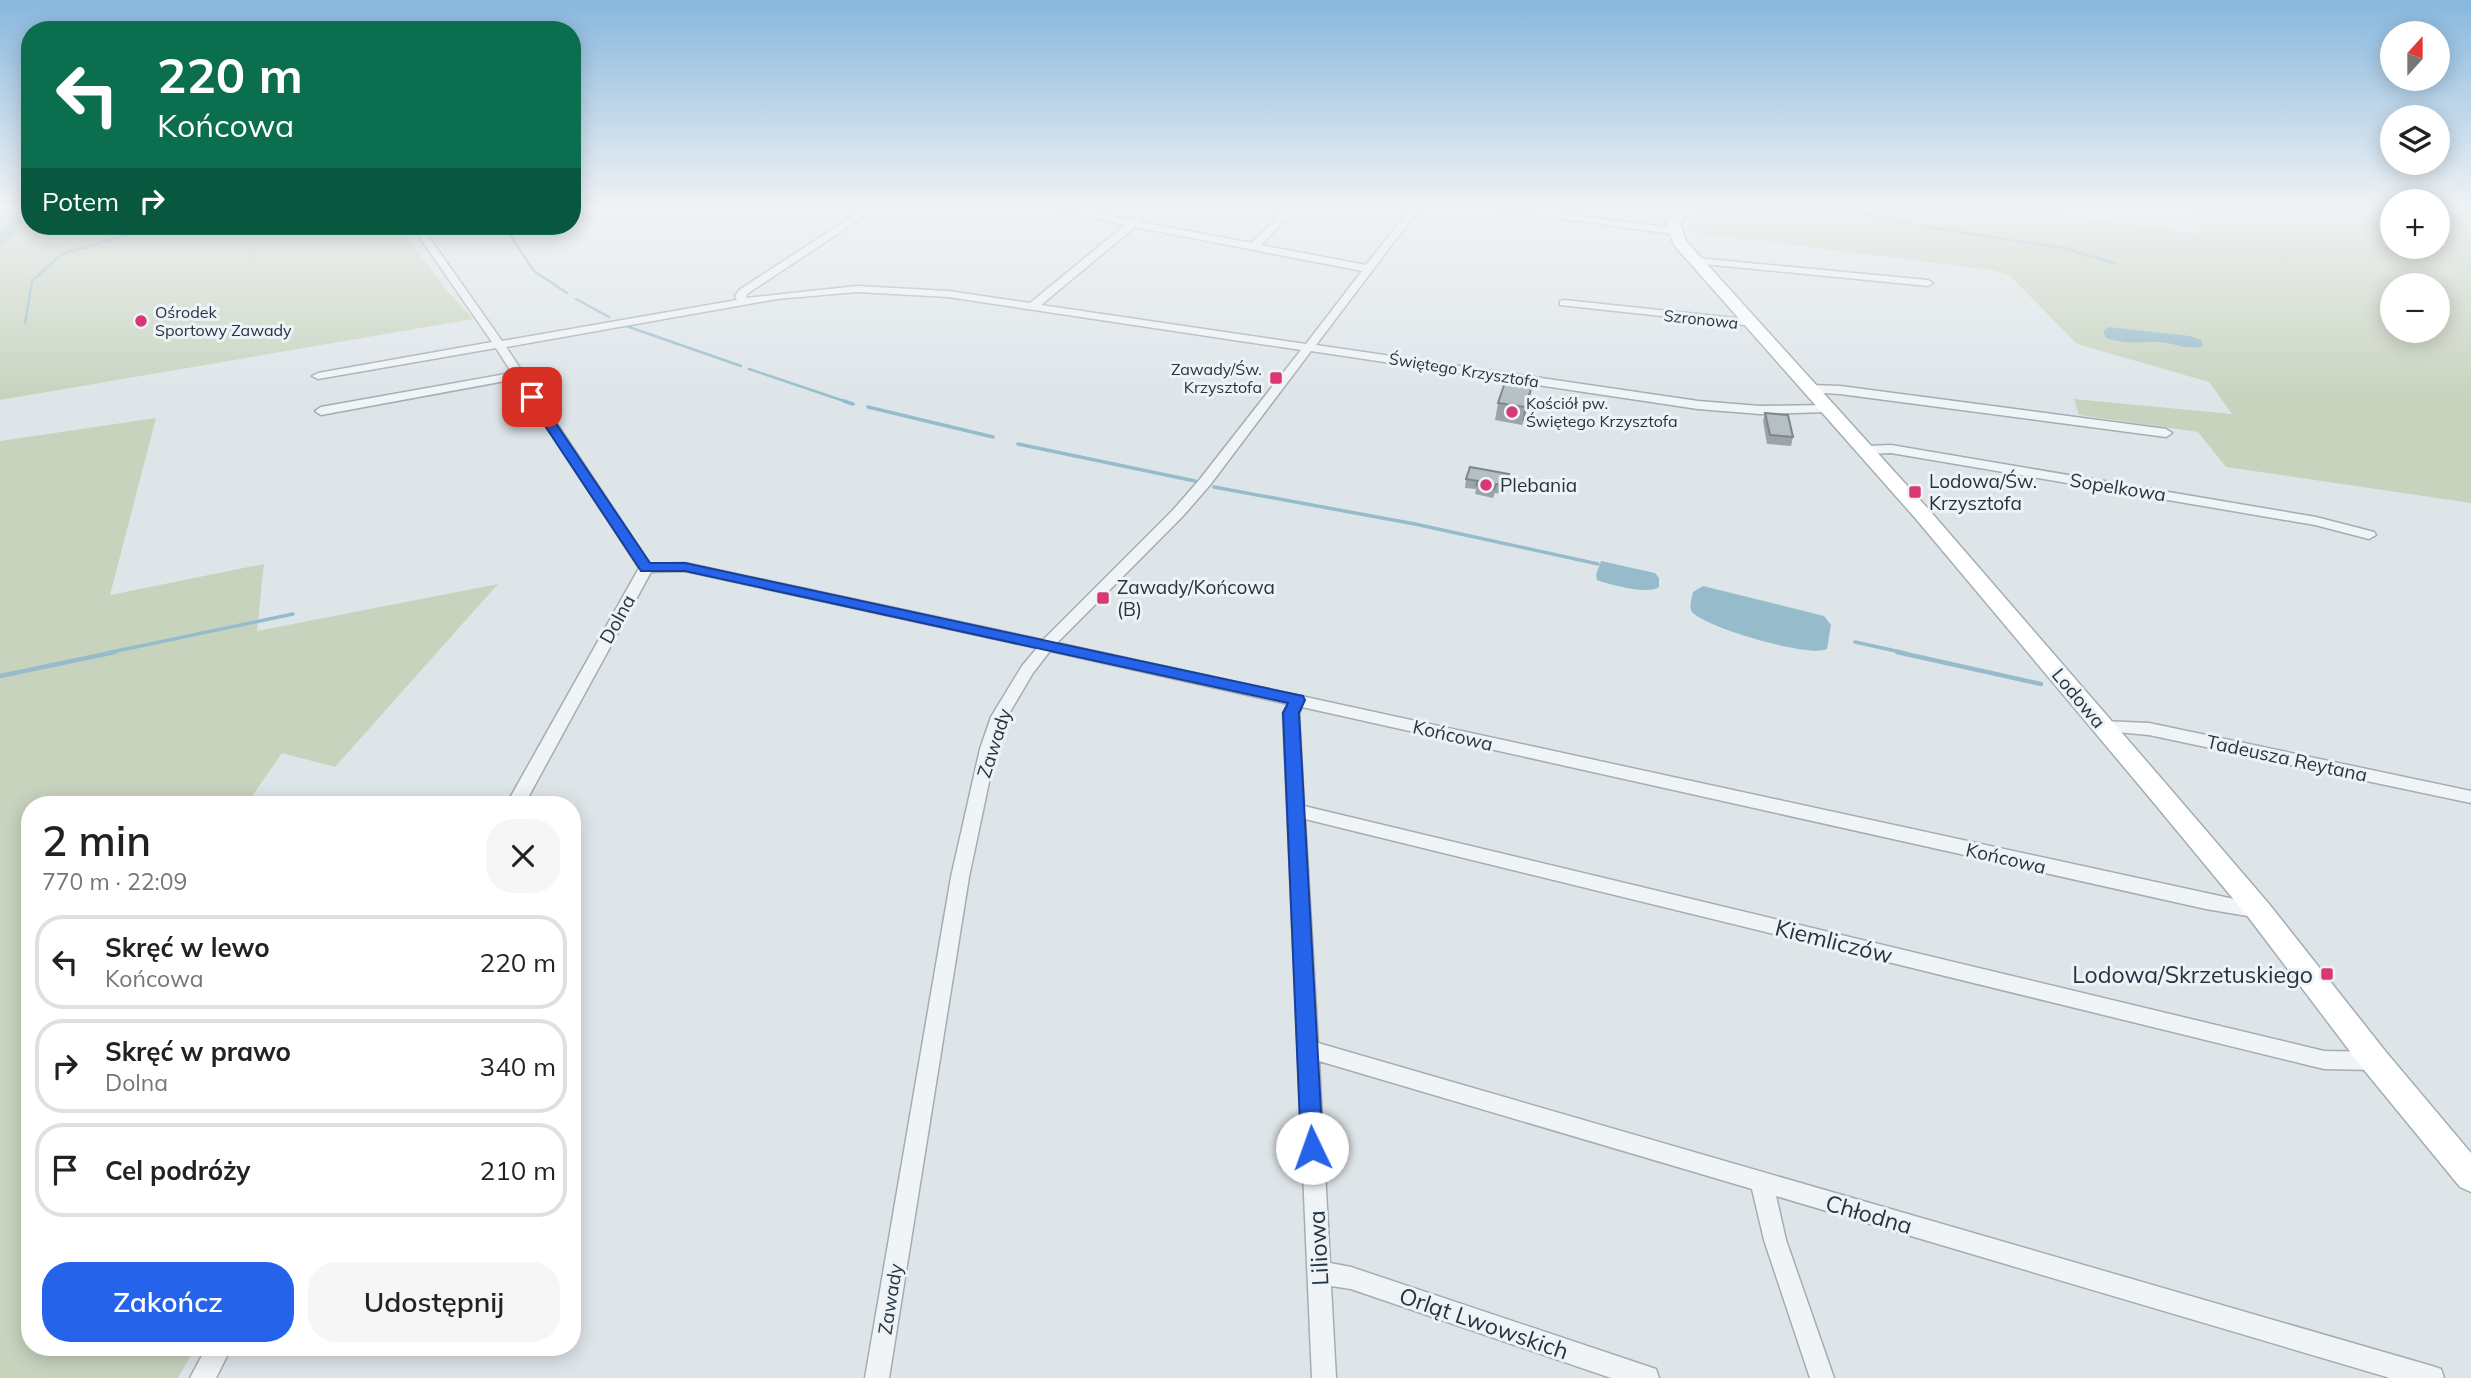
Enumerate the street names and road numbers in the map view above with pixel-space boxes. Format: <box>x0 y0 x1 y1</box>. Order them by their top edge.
street label: Szronowa <box>1663 305 1739 333</box>
street label: Świętego Krzysztofa <box>1388 348 1540 392</box>
street label: Sopelkowa <box>2068 468 2168 506</box>
street label: Dolna <box>594 590 640 648</box>
street label: Lodowa <box>2047 663 2111 733</box>
street label: Zawady <box>972 705 1016 781</box>
street label: Końcowa <box>1411 714 1495 756</box>
street label: Tadeusza Reytana <box>2205 729 2369 787</box>
street label: Końcowa <box>1964 837 2048 879</box>
street label: Kiemliczów <box>1772 912 1896 970</box>
street label: Chłodna <box>1822 1188 1916 1240</box>
street label: Liliowa <box>1302 1210 1334 1286</box>
street label: Zawady <box>873 1262 907 1336</box>
street label: Orląt Lwowskich <box>1396 1280 1572 1366</box>

